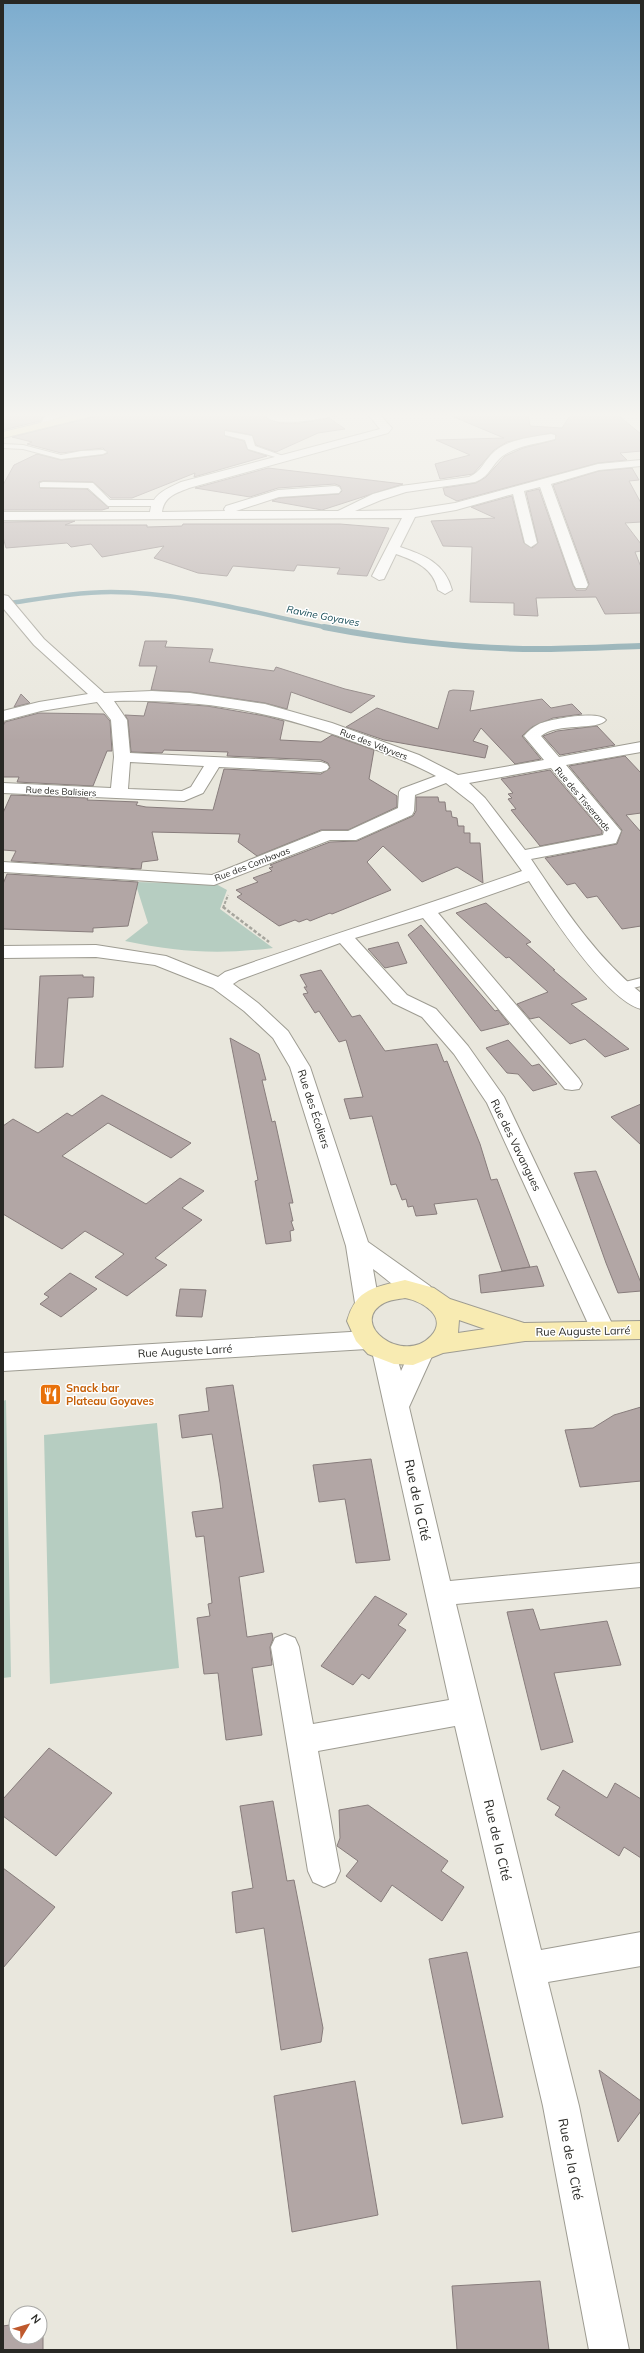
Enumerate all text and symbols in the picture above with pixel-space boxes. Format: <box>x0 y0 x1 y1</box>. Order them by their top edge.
water label: Ravine Goyaves <box>285 603 361 629</box>
street label: Rue des Vétyvers <box>338 726 409 763</box>
street label: Rue des Tisserands <box>553 764 613 834</box>
street label: Rue des Balisiers <box>25 784 97 798</box>
street label: Rue des Combavas <box>213 845 291 883</box>
street label: Rue des Écoliers <box>295 1068 333 1150</box>
street label: Rue des Vavangues <box>488 1097 544 1193</box>
street label: Rue Auguste Larré <box>535 1323 631 1339</box>
street label: Rue Auguste Larré <box>137 1342 233 1360</box>
restaurant icon: Snack bar Plateau Goyaves <box>37 1381 63 1407</box>
place label: Snack bar Plateau Goyaves <box>66 1381 155 1408</box>
street label: Rue de la Cité <box>402 1458 434 1542</box>
street label: Rue de la Cité <box>481 1798 515 1882</box>
street label: Rue de la Cité <box>555 2117 587 2201</box>
north arrow <box>8 2305 48 2345</box>
text: N <box>28 2311 44 2326</box>

